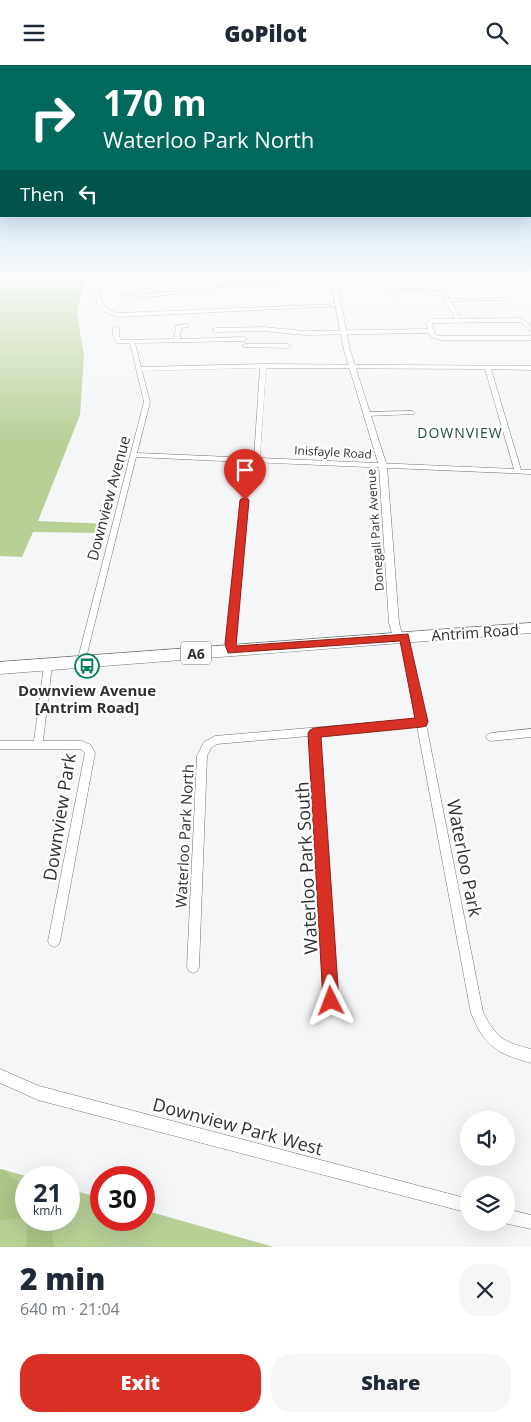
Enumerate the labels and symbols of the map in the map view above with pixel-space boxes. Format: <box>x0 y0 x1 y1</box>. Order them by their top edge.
district label: DOWNVIEW <box>417 423 503 442</box>
street label: Downview Avenue <box>82 434 134 562</box>
street label: Inisfayle Road <box>294 441 372 463</box>
pin <box>224 449 266 500</box>
street label: Donegall Park Avenue <box>362 468 388 592</box>
street label: Antrim Road <box>431 619 519 645</box>
road number: A6 <box>181 641 211 665</box>
bus stop icon: Downview Avenue [Antrim Road] <box>74 653 100 679</box>
place label: Downview Avenue [Antrim Road] <box>18 680 156 717</box>
street label: Downview Park <box>37 751 81 882</box>
street label: Waterloo Park North <box>170 764 198 908</box>
street label: Waterloo Park South <box>289 781 323 955</box>
street label: Waterloo Park <box>442 797 488 919</box>
position arrow <box>304 974 356 1026</box>
street label: Downview Park West <box>150 1092 326 1160</box>
speed limit sign: 30 <box>90 1166 155 1231</box>

